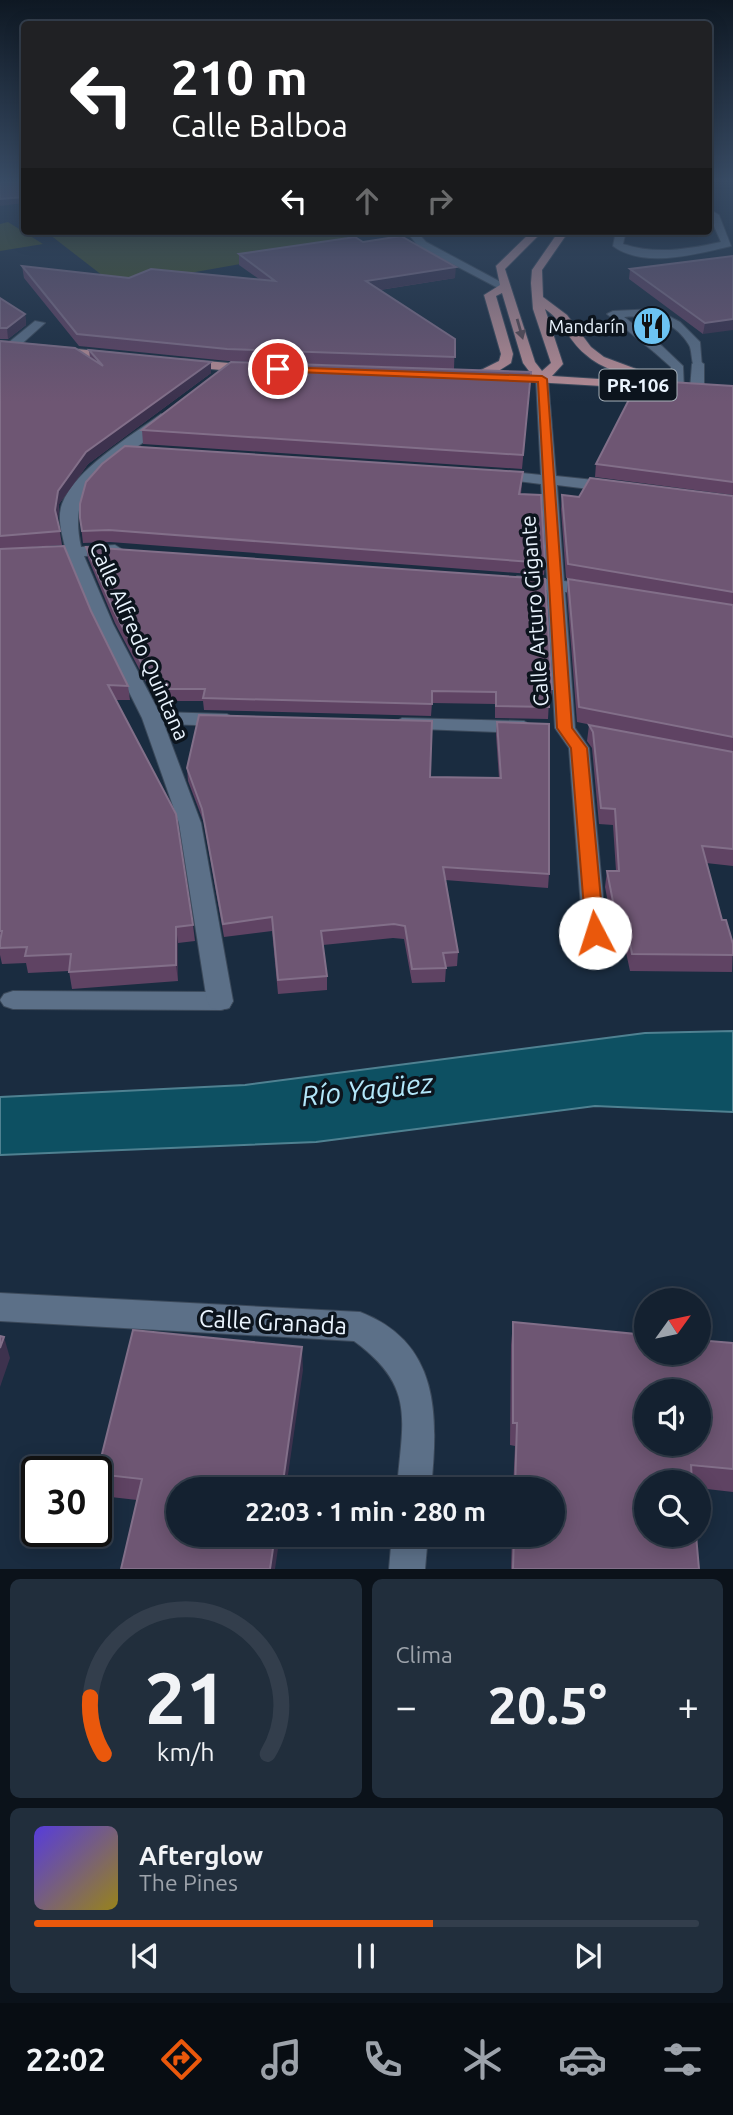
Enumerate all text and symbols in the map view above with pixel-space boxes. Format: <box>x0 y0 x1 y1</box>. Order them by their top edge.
icon: left <box>56 49 147 140</box>
text: 210 m <box>171 49 308 104</box>
text: Calle Balboa <box>171 107 348 143</box>
icon: left <box>275 182 313 220</box>
icon: ahead <box>348 182 386 220</box>
icon: right <box>421 182 459 220</box>
restaurant icon: Mandarín <box>631 305 673 347</box>
place label: Mandarín <box>549 316 625 336</box>
one-way arrow <box>515 318 526 340</box>
pin <box>248 339 308 399</box>
icon: arrive <box>259 350 297 388</box>
road number: PR-106 <box>600 370 676 400</box>
street label: Calle Arturo Gigante <box>515 515 553 707</box>
street label: Calle Alfredo Quintana <box>85 538 195 744</box>
position arrow <box>558 896 632 970</box>
water label: Río Yagüez <box>300 1067 436 1111</box>
north arrow <box>634 1288 710 1365</box>
map controls <box>634 1288 711 1547</box>
street label: Calle Granada <box>198 1305 348 1339</box>
button: sound <box>634 1379 711 1456</box>
speed limit sign: 30 <box>21 1456 112 1547</box>
button: search <box>634 1470 711 1547</box>
text: 22:03 · 1 min · 280 m <box>245 1497 486 1526</box>
text: Clima <box>396 1642 453 1667</box>
text: 21 <box>145 1657 227 1739</box>
text: 20.5° <box>488 1676 607 1734</box>
text: − <box>396 1685 417 1727</box>
text: + <box>678 1685 699 1727</box>
text: km/h <box>157 1738 215 1766</box>
text: Afterglow <box>139 1841 263 1870</box>
text: The Pines <box>139 1870 238 1895</box>
icon: previous <box>126 1937 164 1975</box>
icon: pause <box>347 1937 385 1975</box>
icon: next <box>569 1937 607 1975</box>
icon: directions <box>157 2035 206 2084</box>
icon: music <box>257 2035 306 2084</box>
icon: phone <box>358 2035 407 2084</box>
icon: climate <box>458 2035 507 2084</box>
icon: car <box>558 2035 607 2084</box>
icon: filters <box>658 2035 707 2084</box>
text: 22:02 <box>26 2041 106 2077</box>

